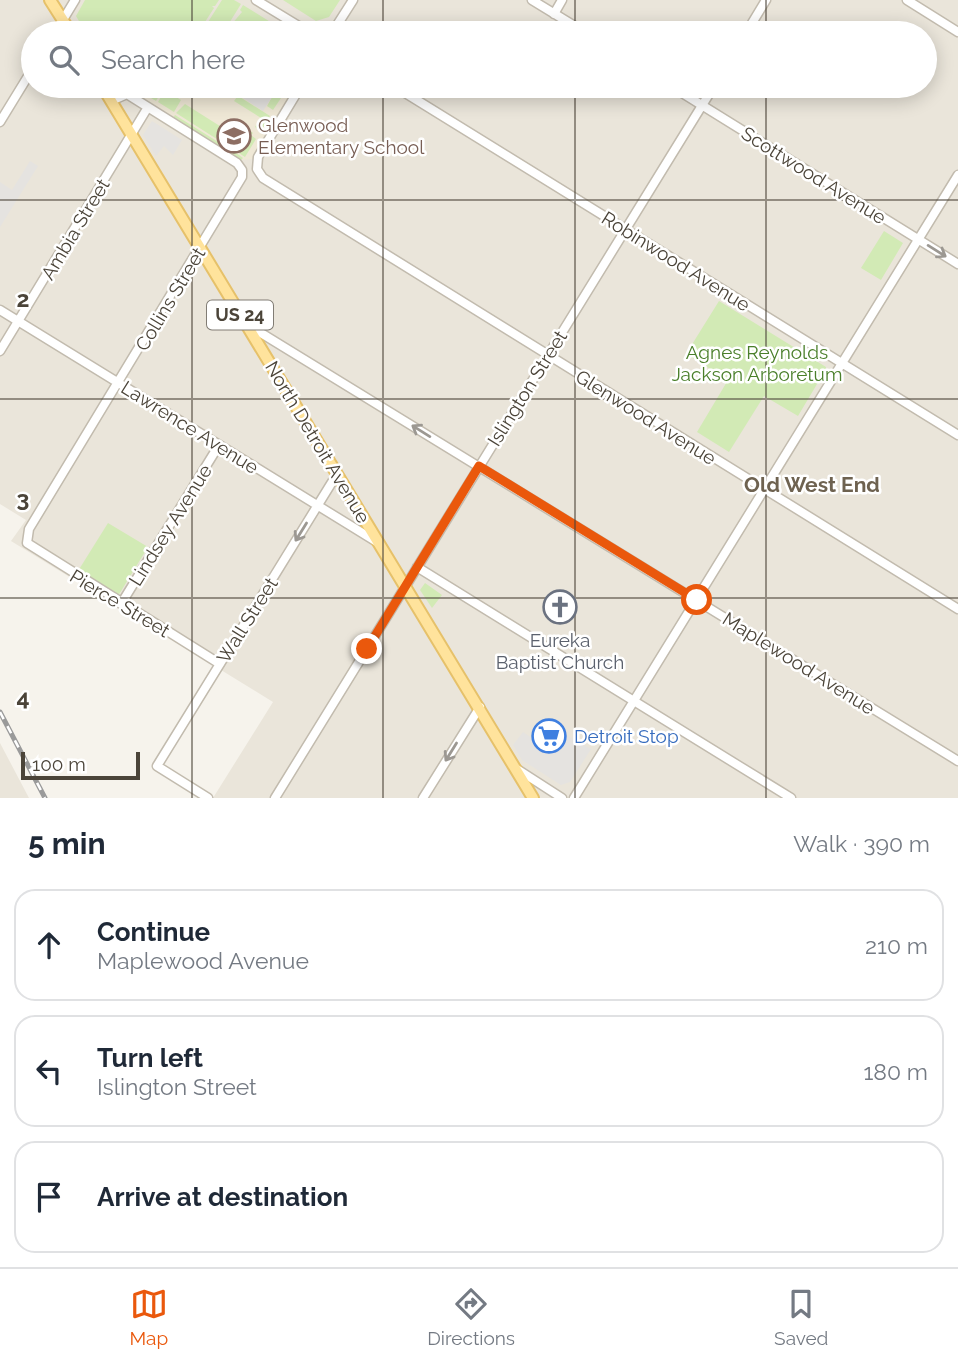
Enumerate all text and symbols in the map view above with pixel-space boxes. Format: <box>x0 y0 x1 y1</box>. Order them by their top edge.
search box <box>21 21 937 98</box>
icon: search <box>45 41 83 79</box>
text: Search here <box>101 45 245 75</box>
place label: Glenwood Elementary School <box>258 114 425 158</box>
school or university icon: Glenwood Elementary School <box>215 117 253 155</box>
street label: Scottwood Avenue <box>738 122 890 228</box>
street label: Ambia Street <box>36 174 114 284</box>
street label: Robinwood Avenue <box>598 206 754 316</box>
street label: Collins Street <box>131 243 210 355</box>
one-way arrow <box>927 243 946 258</box>
text: 2 <box>17 285 29 312</box>
road number: US 24 <box>207 300 273 330</box>
street label: Islington Street <box>483 326 572 450</box>
park label: Agnes Reynolds Jackson Arboretum <box>672 341 842 385</box>
street label: North Detroit Avenue <box>261 357 375 527</box>
street label: Glenwood Avenue <box>572 365 720 469</box>
street label: Lawrence Avenue <box>117 376 263 478</box>
one-way arrow <box>412 423 431 438</box>
street label: Lindsey Avenue <box>124 460 216 590</box>
district label: Old West End <box>744 472 880 497</box>
text: 3 <box>17 485 29 512</box>
one-way arrow <box>294 522 309 541</box>
street label: Pierce Street <box>66 565 174 642</box>
street label: Wall Street <box>212 573 282 667</box>
route start <box>681 584 712 615</box>
church icon: Eureka Baptist Church <box>541 588 579 626</box>
street label: Maplewood Avenue <box>719 607 879 719</box>
place label: Eureka Baptist Church <box>496 629 624 673</box>
route end <box>351 633 382 664</box>
text: 4 <box>16 684 30 711</box>
supermarket icon: Detroit Stop <box>530 717 568 755</box>
place label: Detroit Stop <box>574 725 679 747</box>
one-way arrow <box>444 742 458 762</box>
scale bar <box>21 749 140 781</box>
text: 100 m <box>32 753 86 775</box>
text: 5 min <box>28 826 106 861</box>
text: Walk · 390 m <box>793 830 930 857</box>
text: Continue <box>97 917 210 947</box>
icon: ahead <box>30 926 68 964</box>
text: 210 m <box>865 932 928 959</box>
text: Maplewood Avenue <box>97 947 309 974</box>
text: Turn left <box>97 1043 203 1073</box>
icon: left <box>30 1052 68 1090</box>
text: 180 m <box>863 1058 928 1085</box>
text: Islington Street <box>97 1073 257 1100</box>
icon: arrive <box>30 1178 68 1216</box>
text: Arrive at destination <box>97 1182 348 1212</box>
tab: Map <box>130 1285 168 1349</box>
tab: Directions <box>427 1285 515 1349</box>
tab: Saved <box>774 1285 828 1349</box>

